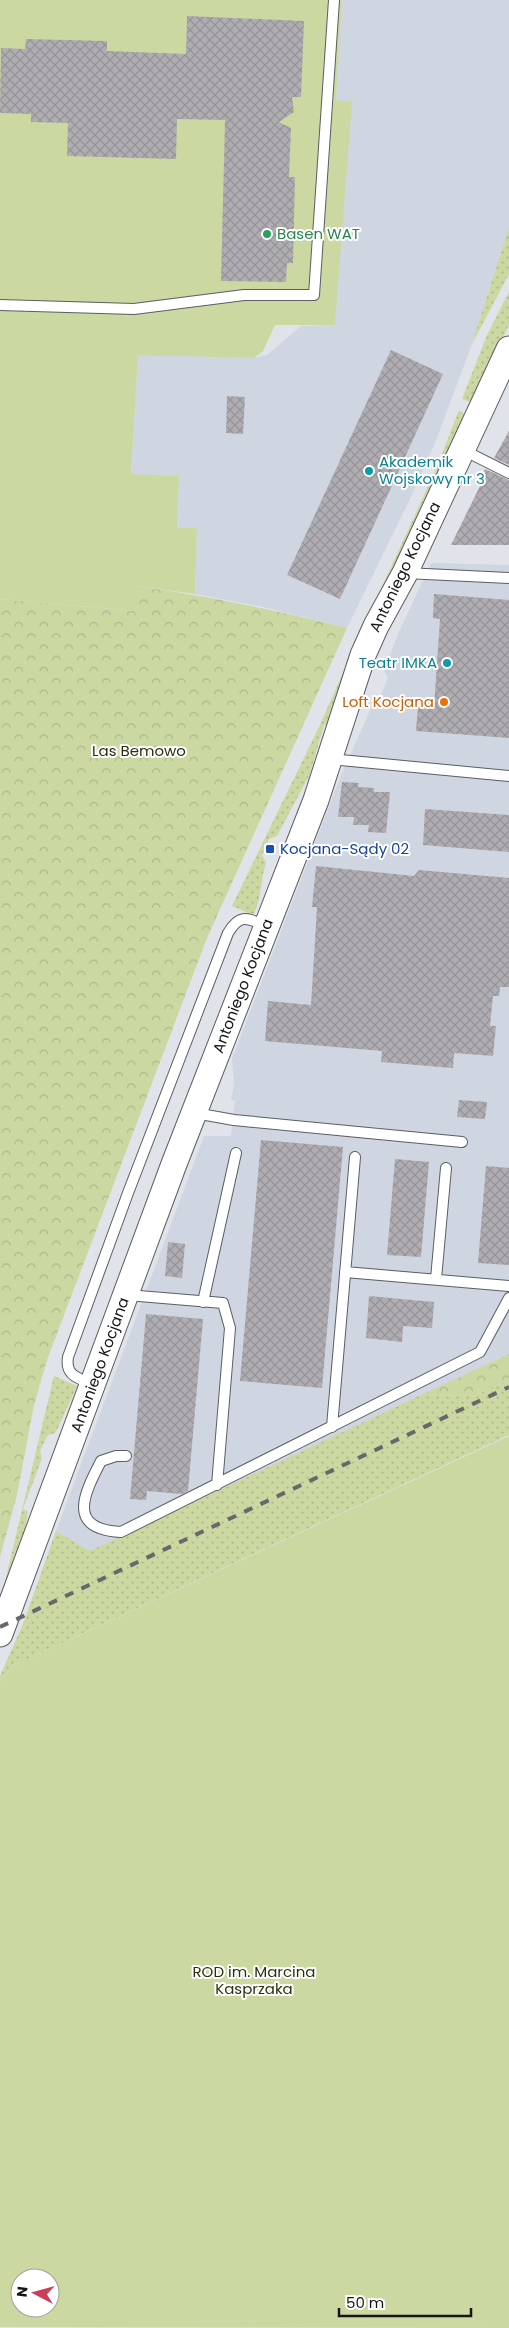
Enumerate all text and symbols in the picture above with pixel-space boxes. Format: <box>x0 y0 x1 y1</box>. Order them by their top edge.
place label: Basen WAT <box>277 223 360 244</box>
marker: Basen WAT <box>261 228 273 240</box>
place label: Akademik Wojskowy nr 3 <box>379 451 485 489</box>
marker: Akademik Wojskowy nr 3 <box>363 465 375 477</box>
street label: Antoniego Kocjana <box>364 498 445 635</box>
place label: Teatr IMKA <box>359 652 437 673</box>
marker: Teatr IMKA <box>441 657 453 669</box>
place label: Loft Kocjana <box>342 691 434 712</box>
marker: Loft Kocjana <box>438 696 450 708</box>
park label: Las Bemowo <box>92 740 186 761</box>
place label: Kocjana-Sądy 02 <box>280 838 409 859</box>
marker: Kocjana-Sądy 02 <box>264 843 276 855</box>
street label: Antoniego Kocjana <box>207 916 278 1056</box>
street label: Antoniego Kocjana <box>65 1294 134 1435</box>
park label: ROD im. Marcina Kasprzaka <box>192 1961 316 1999</box>
north arrow <box>10 2268 60 2318</box>
text: N <box>12 2285 33 2298</box>
scale bar <box>339 2286 472 2318</box>
text: 50 m <box>346 2292 384 2313</box>

